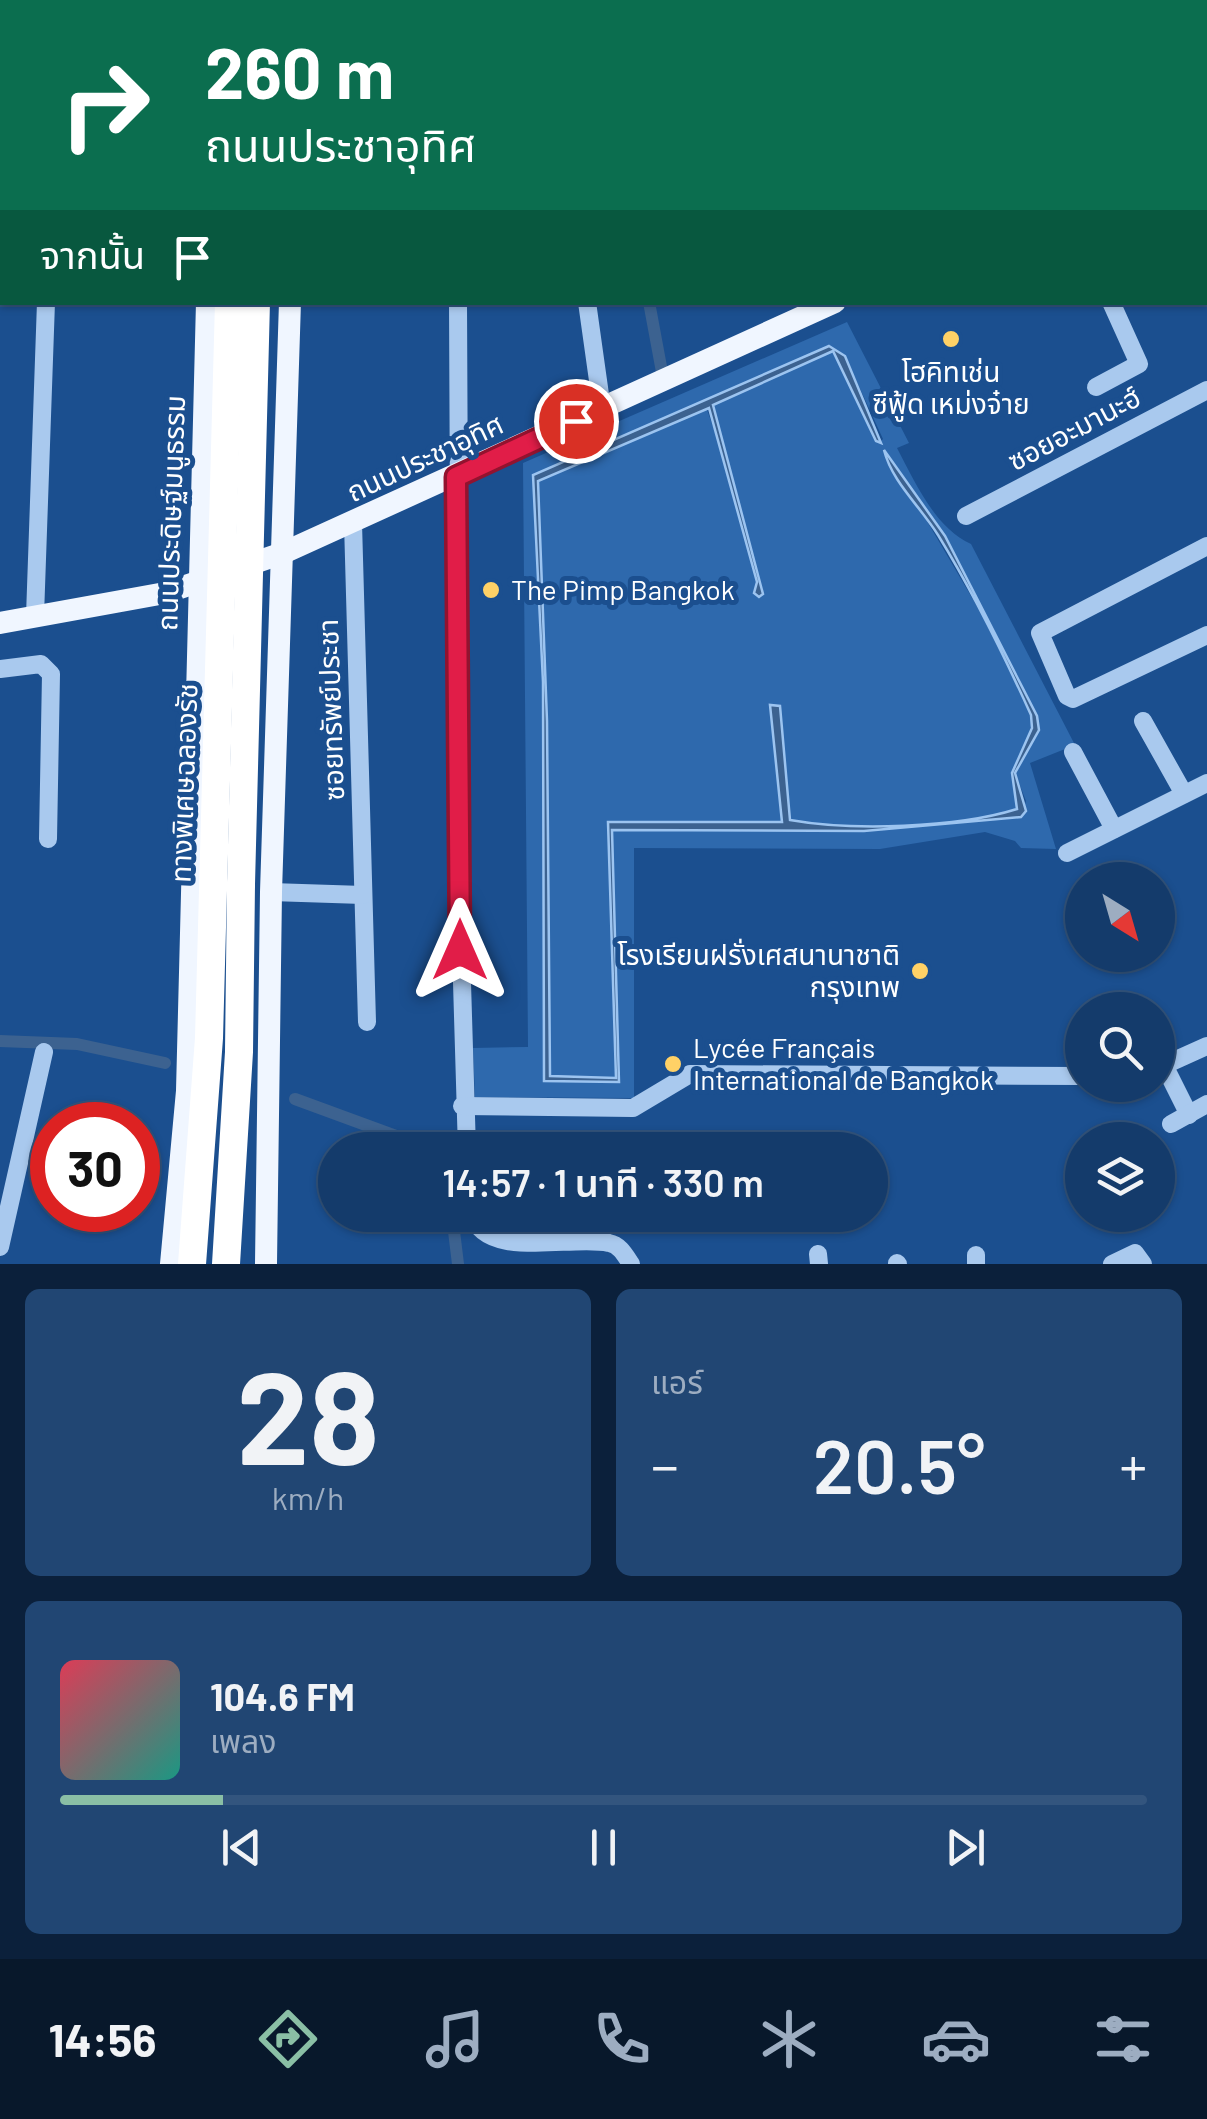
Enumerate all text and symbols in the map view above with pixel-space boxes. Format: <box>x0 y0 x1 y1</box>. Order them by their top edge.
text: 260 m <box>205 29 394 113</box>
icon: right <box>40 40 170 170</box>
text: ถนนประชาอุทิศ <box>205 117 476 171</box>
icon: arrive <box>165 230 220 285</box>
text: จากนั้น <box>40 231 145 277</box>
marker: โฮคิทเช่น ซีฟู้ด เหม่งจ๋าย <box>940 328 962 350</box>
place label: โฮคิทเช่น ซีฟู้ด เหม่งจ๋าย <box>872 354 1030 422</box>
pin <box>534 379 619 464</box>
street label: ซอยอะมานะฮ์ <box>1002 379 1145 477</box>
icon: arrive <box>549 394 604 449</box>
street label: ถนนประดิษฐ์มนูธรรม <box>149 395 193 631</box>
street label: ถนนประชาอุทิศ <box>341 406 509 509</box>
place label: The Pimp Bangkok <box>511 572 735 606</box>
marker: The Pimp Bangkok <box>480 579 502 601</box>
street label: ซอยทรัพย์ประชา <box>310 619 350 802</box>
street label: ทางพิเศษฉลองรัช <box>163 683 203 883</box>
north arrow <box>1065 862 1175 972</box>
map controls <box>1065 862 1175 1232</box>
position arrow <box>408 898 512 1002</box>
place label: โรงเรียนฝรั่งเศสนานาชาติ กรุงเทพ <box>617 937 900 1004</box>
marker: โรงเรียนฝรั่งเศสนานาชาติ กรุงเทพ <box>909 960 931 982</box>
button: search <box>1065 992 1175 1102</box>
place label: Lycée Français International de Bangkok <box>693 1030 994 1096</box>
marker: Lycée Français International de Bangkok <box>662 1053 684 1075</box>
speed limit sign: 30 <box>30 1102 160 1232</box>
button: layers <box>1065 1122 1175 1232</box>
text: 14:57 · 1 นาที · 330 m <box>442 1159 764 1205</box>
text: 28 <box>236 1335 380 1491</box>
text: แอร์ <box>651 1362 703 1400</box>
text: 20.5° <box>813 1419 985 1509</box>
text: − <box>651 1431 679 1497</box>
text: + <box>1119 1431 1147 1497</box>
text: km/h <box>272 1478 344 1516</box>
text: 104.6 FM <box>210 1673 355 1719</box>
text: เพลง <box>210 1721 277 1759</box>
icon: previous <box>214 1820 269 1875</box>
icon: pause <box>576 1820 631 1875</box>
icon: next <box>938 1820 993 1875</box>
icon: directions <box>253 2004 323 2074</box>
icon: music <box>420 2004 490 2074</box>
icon: phone <box>587 2004 657 2074</box>
icon: climate <box>754 2004 824 2074</box>
icon: car <box>921 2004 991 2074</box>
icon: filters <box>1088 2004 1158 2074</box>
text: 14:56 <box>49 2012 156 2066</box>

